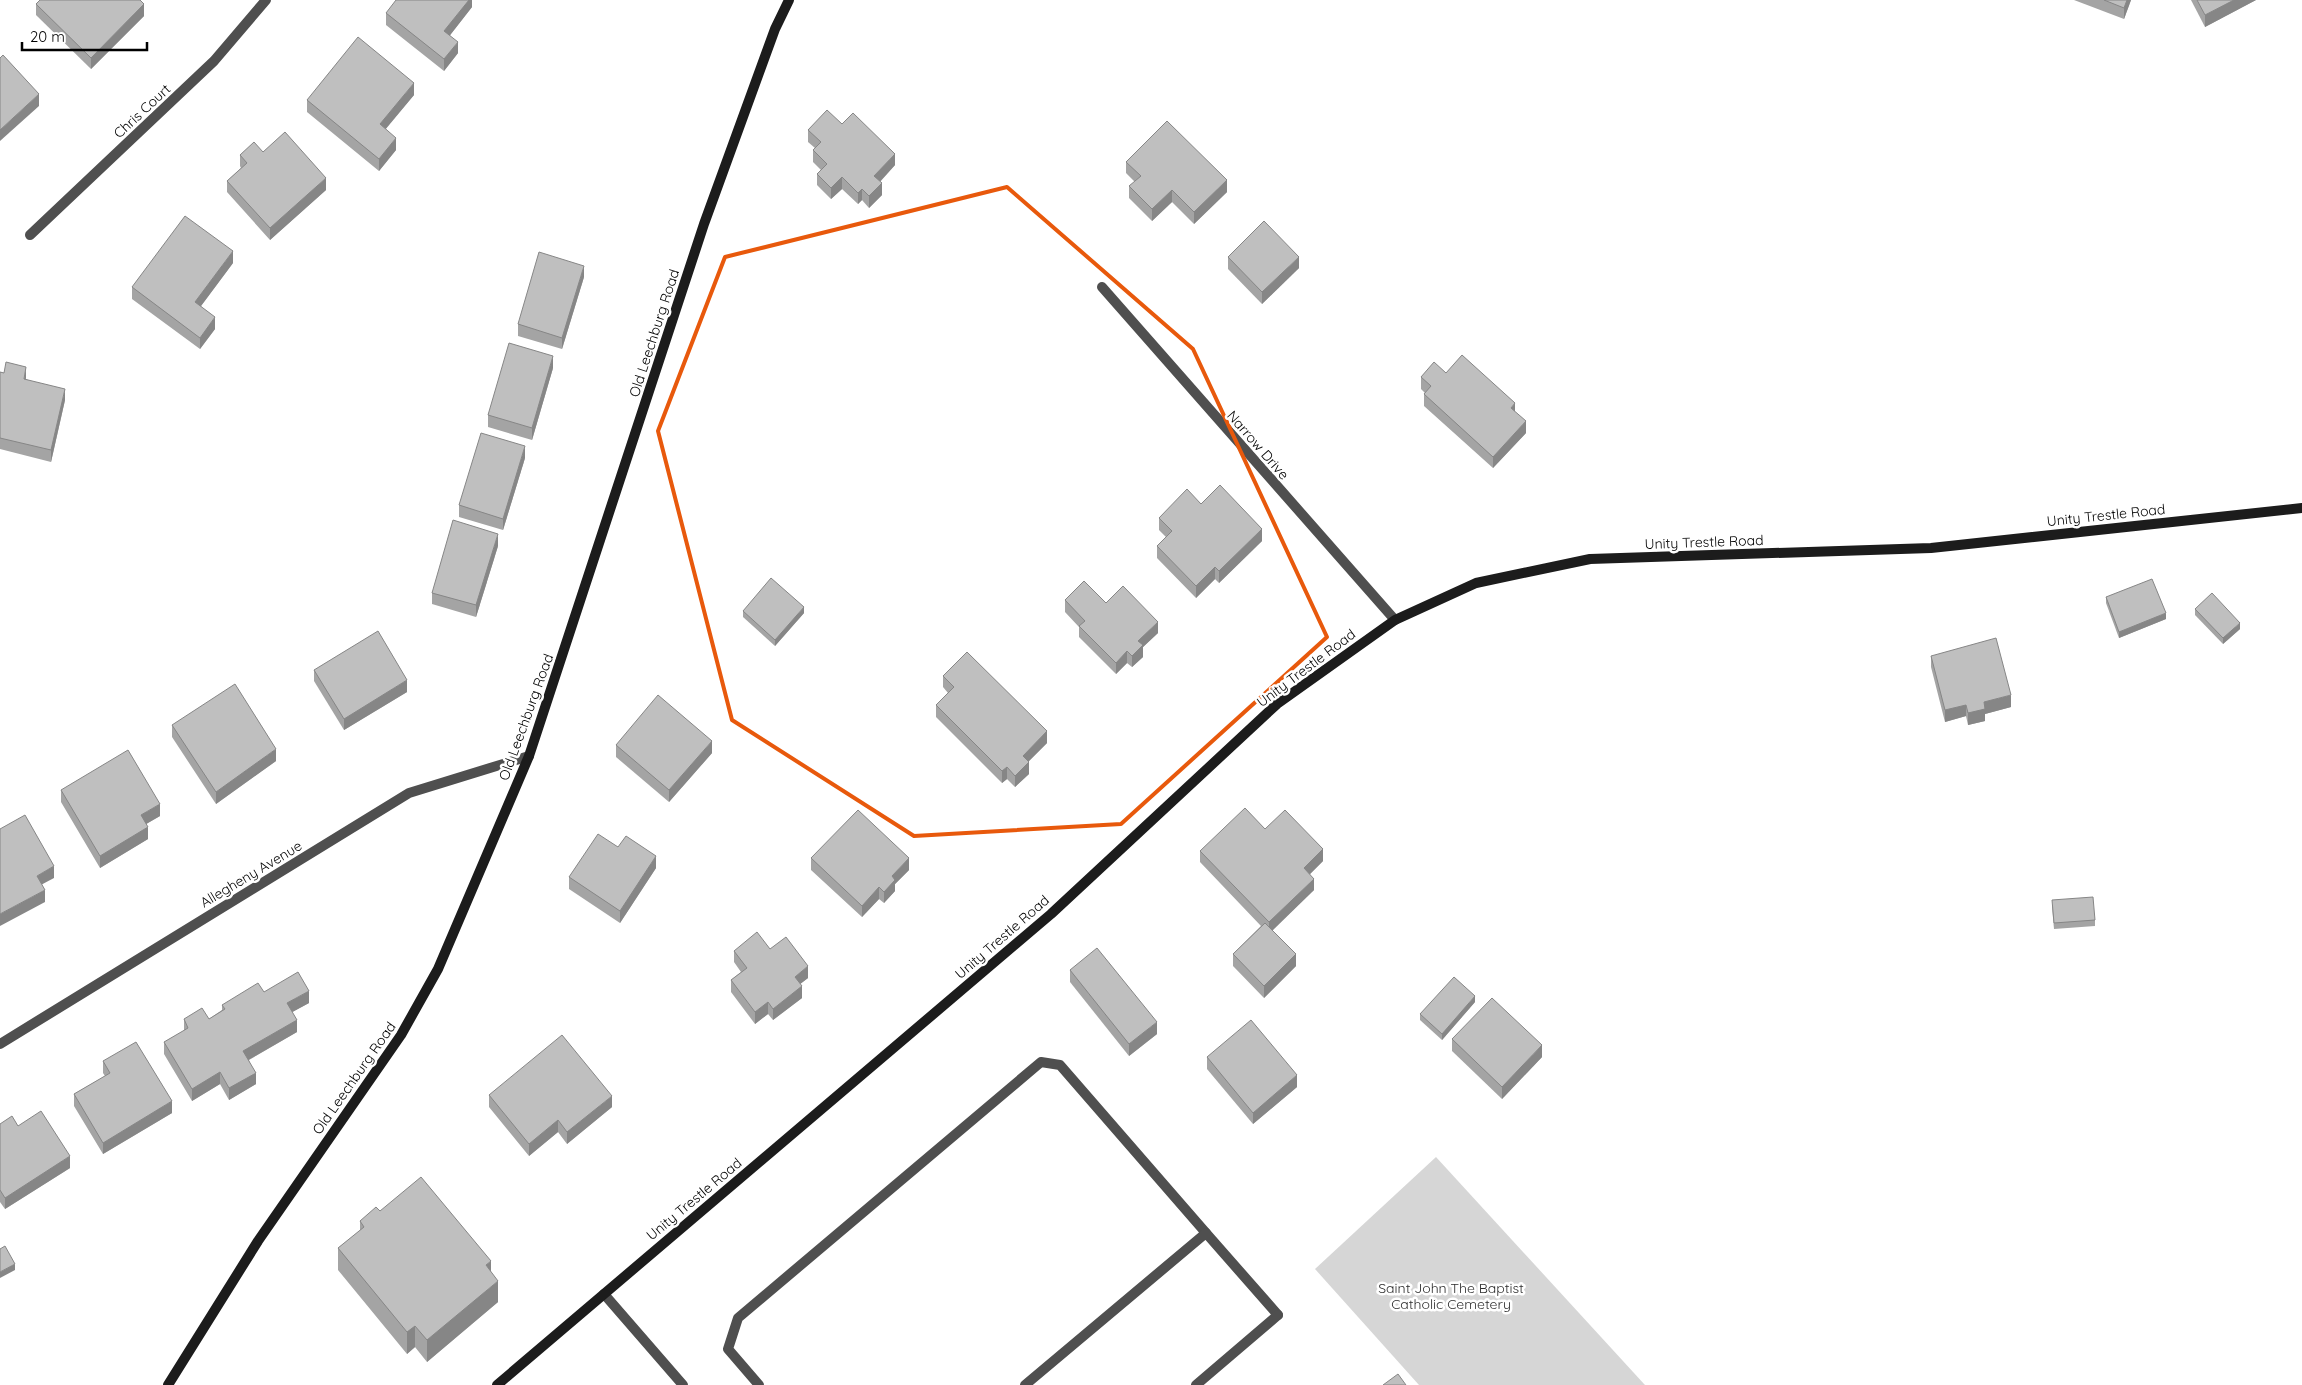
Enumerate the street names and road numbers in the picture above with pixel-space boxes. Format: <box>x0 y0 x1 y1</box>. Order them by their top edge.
street label: Chris Court <box>110 80 174 142</box>
street label: Old Leechburg Road <box>625 267 683 399</box>
street label: Narrow Drive <box>1223 407 1293 483</box>
street label: Unity Trestle Road <box>2046 500 2166 530</box>
street label: Unity Trestle Road <box>1644 531 1764 553</box>
street label: Unity Trestle Road <box>1253 625 1359 711</box>
street label: Old Leechburg Road <box>495 651 557 783</box>
street label: Allegheny Avenue <box>197 837 305 911</box>
street label: Unity Trestle Road <box>951 891 1053 983</box>
street label: Old Leechburg Road <box>308 1018 400 1138</box>
street label: Unity Trestle Road <box>643 1154 745 1244</box>

